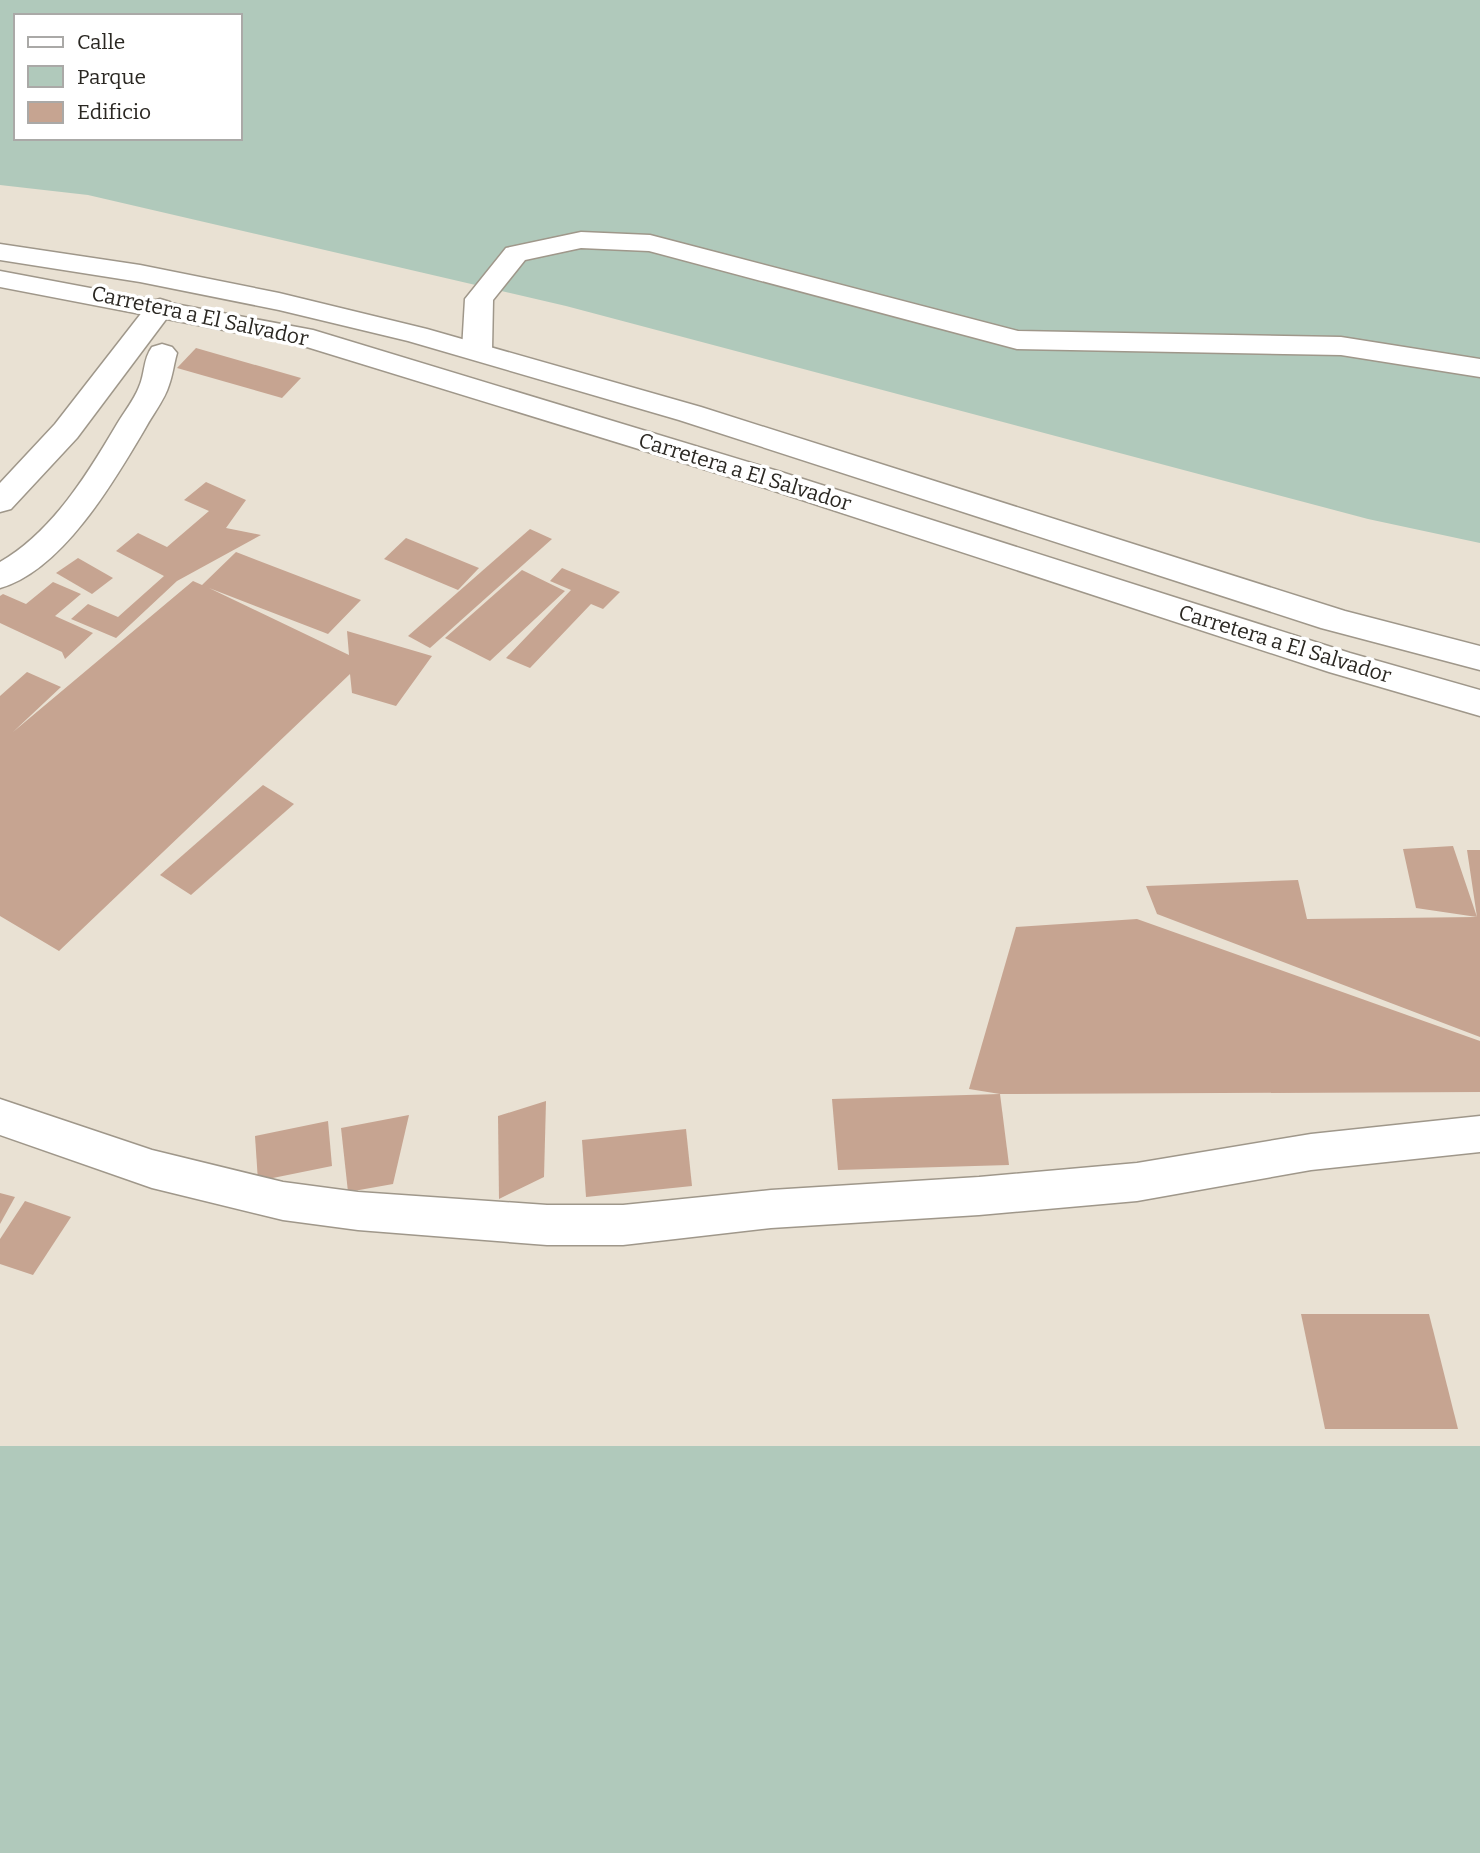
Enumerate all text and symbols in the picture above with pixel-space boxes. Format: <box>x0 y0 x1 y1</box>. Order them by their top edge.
legend <box>14 14 242 140</box>
text: Calle <box>77 29 125 55</box>
text: Parque <box>77 64 146 90</box>
text: Edificio <box>77 99 151 125</box>
street label: Carretera a El Salvador <box>89 280 311 352</box>
street label: Carretera a El Salvador <box>635 427 855 517</box>
street label: Carretera a El Salvador <box>1175 599 1395 689</box>

